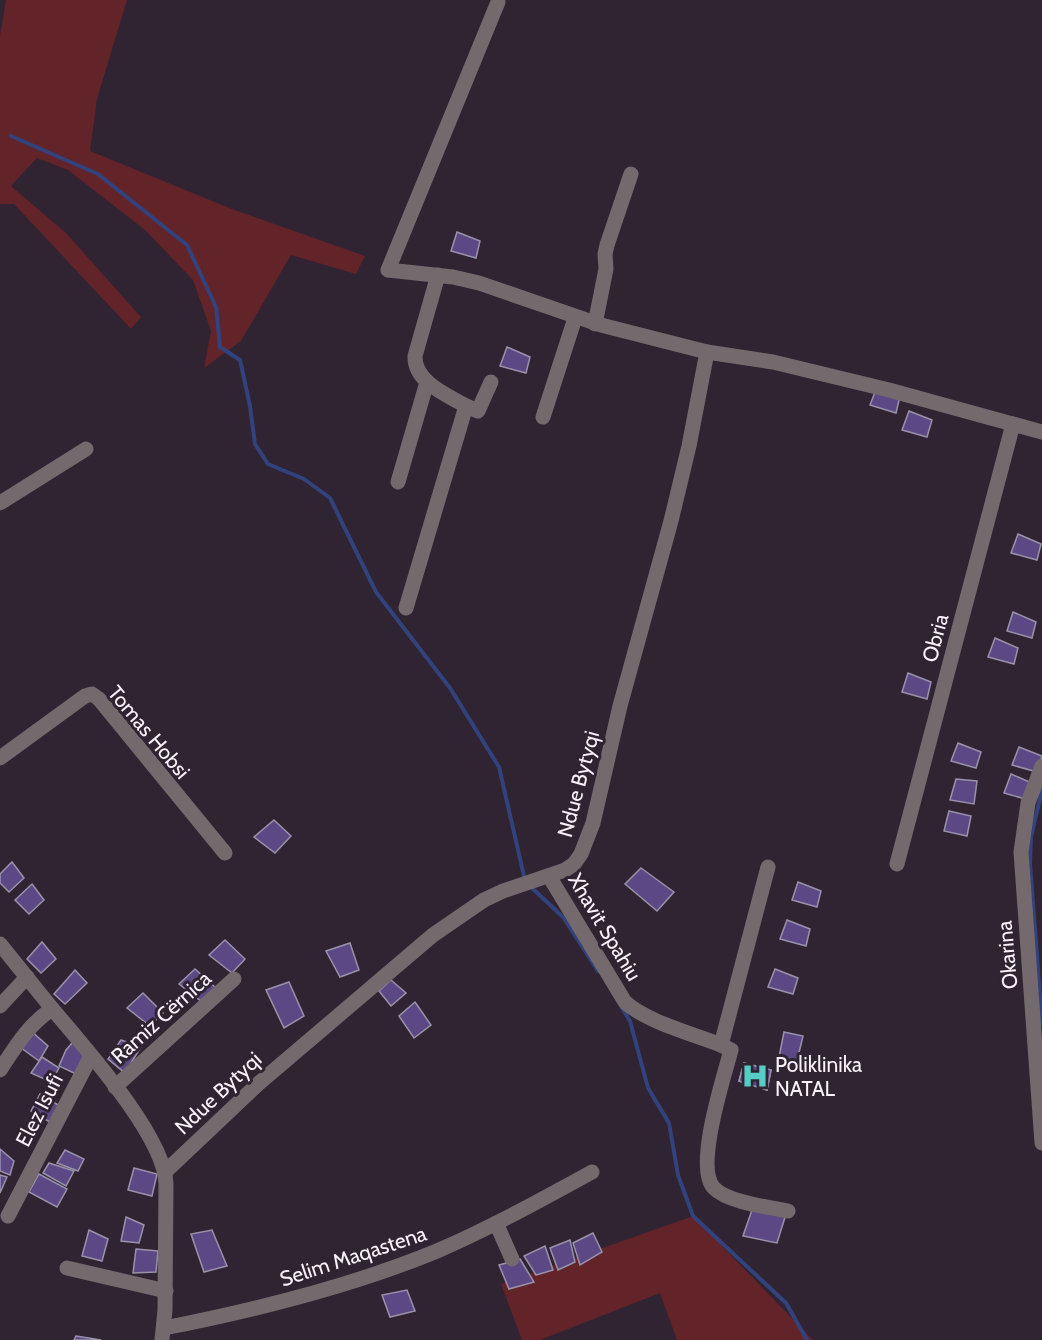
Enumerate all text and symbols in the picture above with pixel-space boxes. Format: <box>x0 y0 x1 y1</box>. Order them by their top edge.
street label: Obria <box>917 611 953 665</box>
street label: Tomas Hobsi <box>103 680 195 784</box>
street label: Ndue Bytyqi <box>552 728 604 840</box>
street label: Xhavit Spahiu <box>563 869 647 985</box>
street label: Okarina <box>992 920 1022 990</box>
street label: Ramiz Cërnica <box>106 966 216 1068</box>
street label: Ndue Bytyqi <box>170 1047 266 1139</box>
place label: Poliklinika NATAL <box>775 1052 862 1101</box>
hospital icon: Poliklinika NATAL <box>740 1061 770 1091</box>
street label: Elez Isufi <box>10 1070 68 1150</box>
street label: Selim Maqastena <box>277 1221 429 1291</box>

